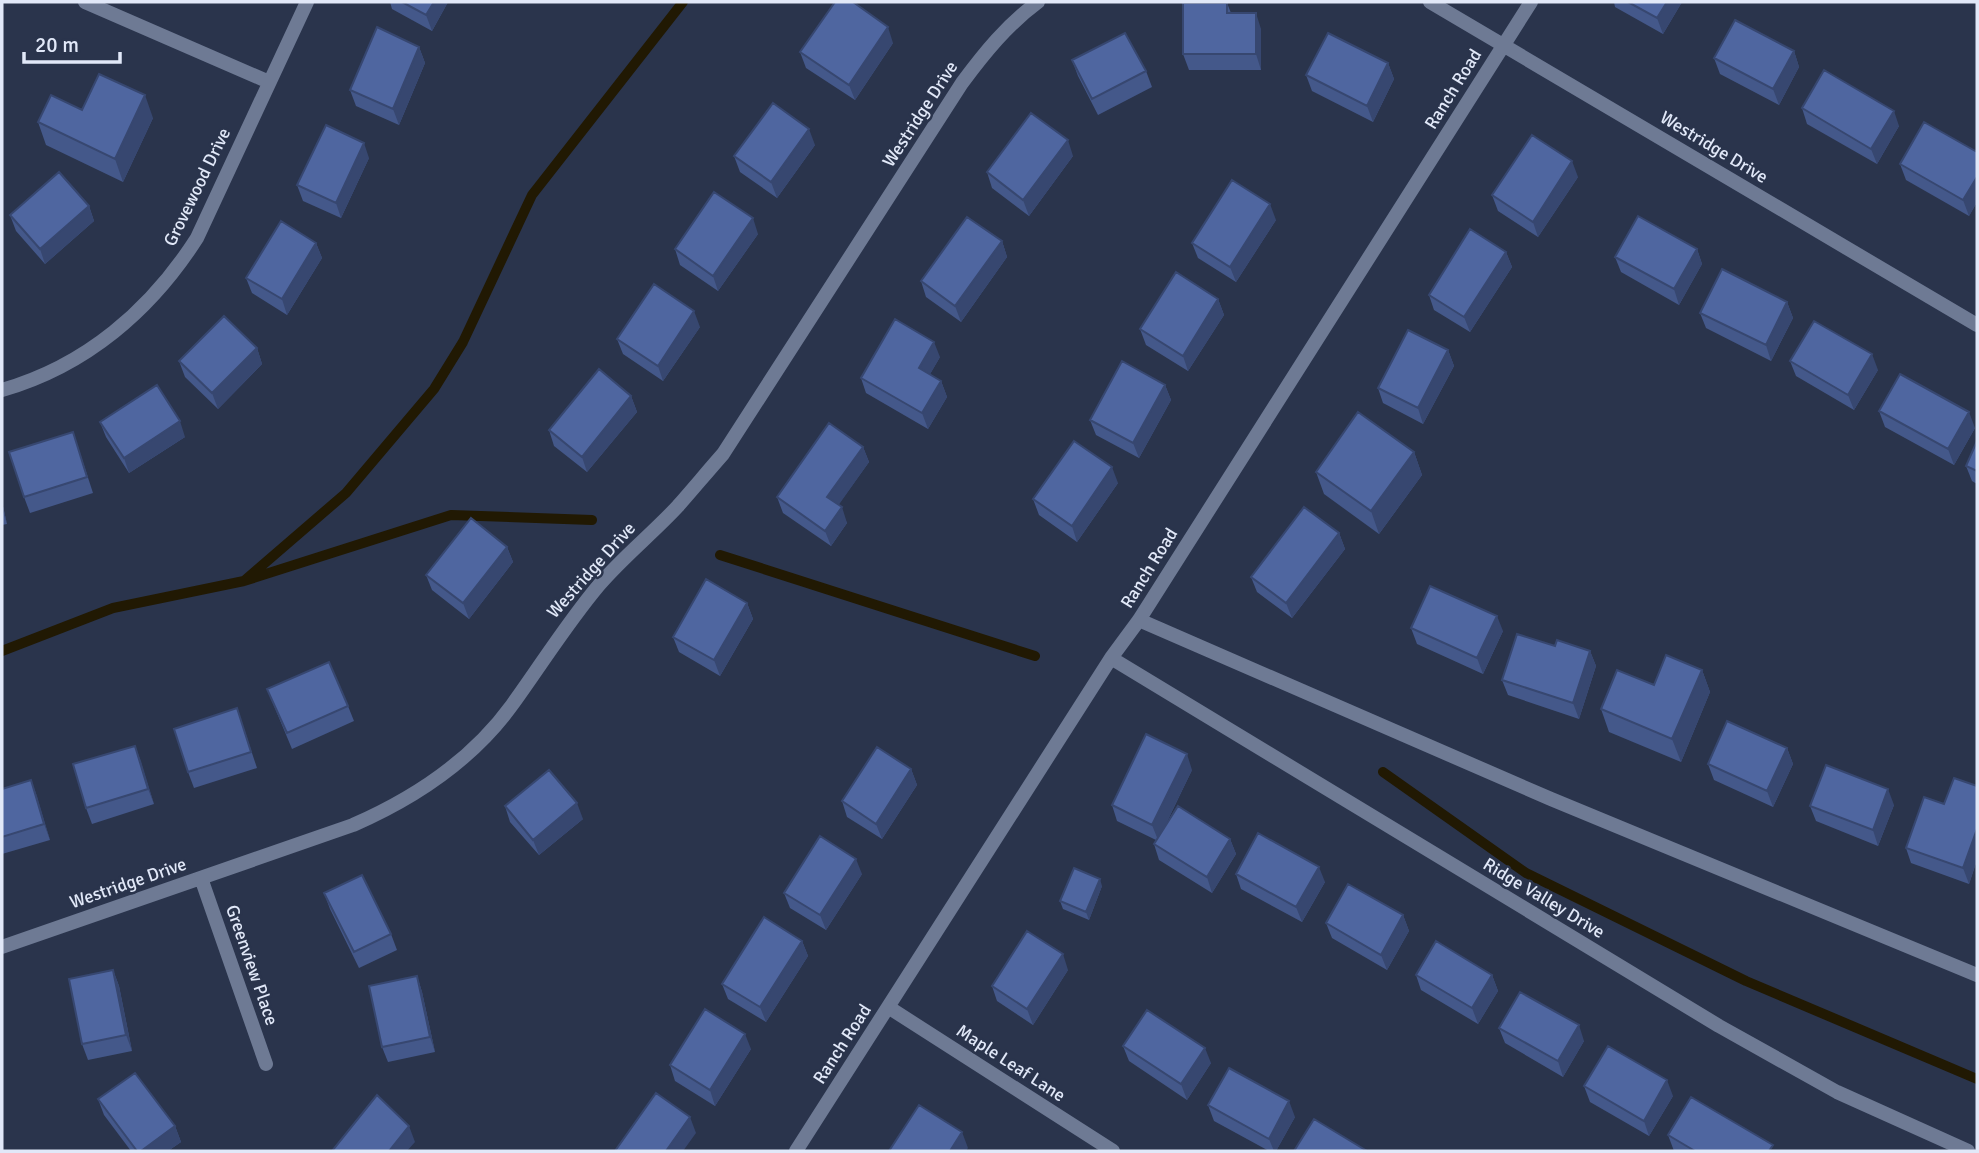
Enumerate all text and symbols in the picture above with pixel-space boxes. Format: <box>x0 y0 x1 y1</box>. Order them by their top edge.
scale bar <box>24 21 121 65</box>
text: 20 m <box>35 32 79 58</box>
street label: Ranch Road <box>1420 45 1486 133</box>
street label: Westridge Drive <box>878 57 962 171</box>
street label: Westridge Drive <box>1656 106 1772 188</box>
street label: Grovewood Drive <box>159 124 235 250</box>
street label: Westridge Drive <box>542 517 640 623</box>
street label: Ranch Road <box>1116 524 1182 612</box>
street label: Westridge Drive <box>67 853 189 913</box>
street label: Ridge Valley Drive <box>1479 853 1609 943</box>
street label: Greenview Place <box>221 902 283 1028</box>
street label: Ranch Road <box>808 1000 876 1088</box>
street label: Maple Leaf Lane <box>952 1020 1070 1106</box>

